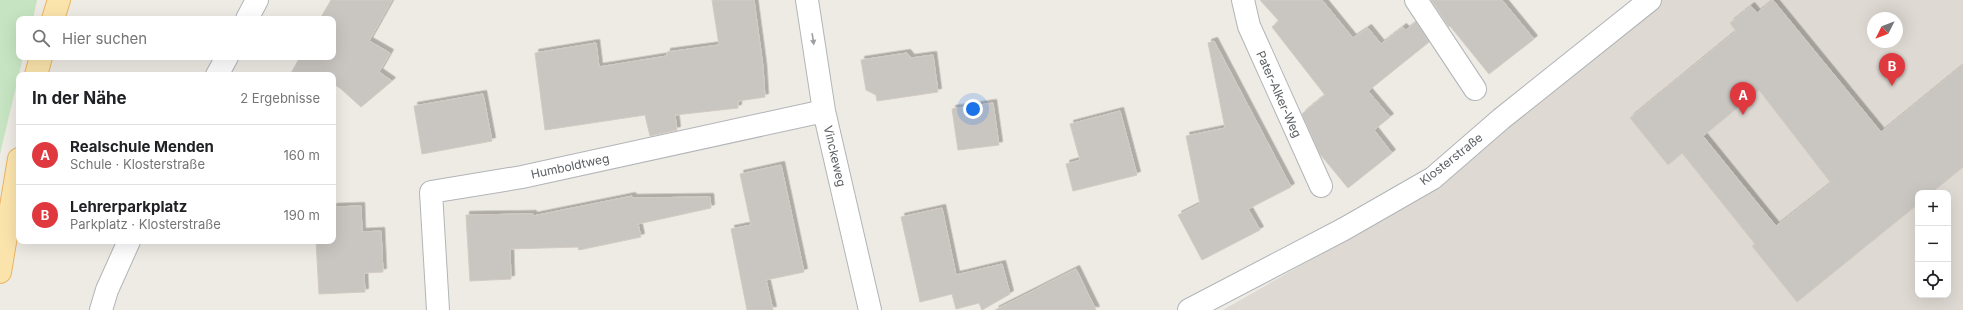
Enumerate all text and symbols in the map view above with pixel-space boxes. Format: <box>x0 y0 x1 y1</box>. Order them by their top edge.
north arrow <box>1867 12 1903 48</box>
search box <box>16 16 336 60</box>
icon: search <box>30 27 52 49</box>
text: Hier suchen <box>62 29 147 48</box>
one-way arrow <box>810 32 816 45</box>
street label: Pater-Alker-Weg <box>1253 48 1305 140</box>
pin: B <box>1879 53 1905 86</box>
pin: A <box>1730 82 1756 115</box>
text: In der Nähe <box>32 88 127 108</box>
text: 2 Ergebnisse <box>240 90 320 106</box>
your location <box>963 99 983 119</box>
street label: Vinckeweg <box>821 124 849 188</box>
street label: Klosterstraße <box>1417 130 1485 188</box>
text: Realschule Menden <box>70 137 214 156</box>
text: A <box>40 147 50 163</box>
text: 160 m <box>283 147 320 163</box>
street label: Humboldtweg <box>530 150 610 182</box>
text: Schule · Klosterstraße <box>70 156 205 172</box>
map controls <box>1915 190 1951 298</box>
button: + <box>1915 190 1951 226</box>
text: Lehrerparkplatz <box>70 197 187 216</box>
text: B <box>41 207 49 223</box>
text: 190 m <box>283 207 320 223</box>
text: Parkplatz · Klosterstraße <box>70 216 221 232</box>
button: − <box>1915 226 1951 262</box>
button: locate <box>1915 262 1951 298</box>

